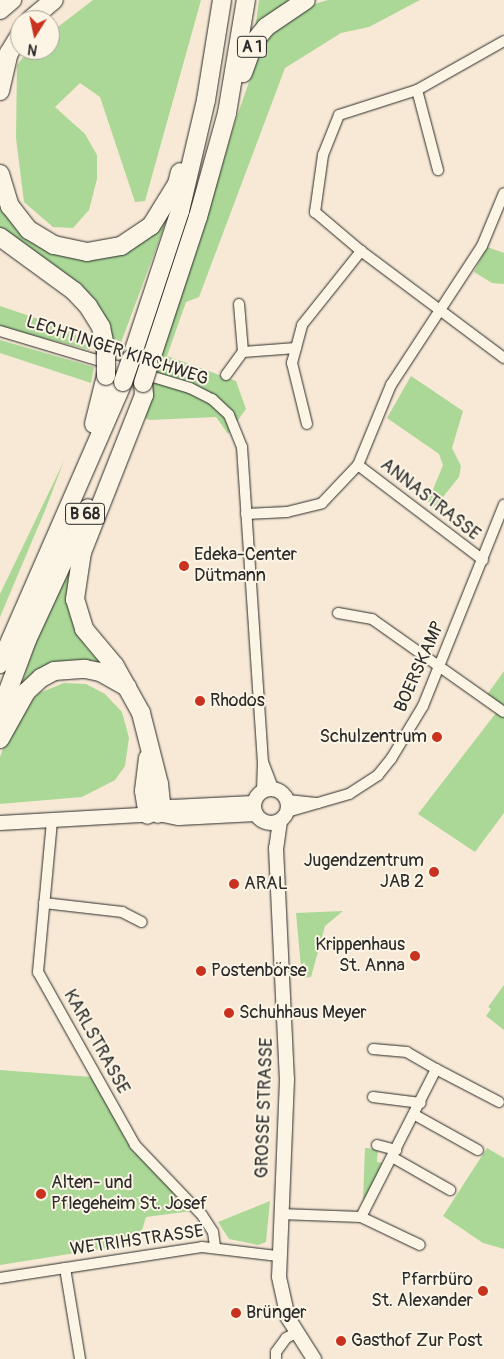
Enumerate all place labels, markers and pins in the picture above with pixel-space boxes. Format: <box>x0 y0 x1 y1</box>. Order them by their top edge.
place label: Edeka-Center Dütmann <box>194 545 297 588</box>
marker: Edeka-Center Dütmann <box>178 560 190 572</box>
place label: Rhodos <box>210 690 265 712</box>
marker: Rhodos <box>194 695 206 707</box>
place label: Schulzentrum <box>320 726 427 748</box>
marker: Schulzentrum <box>431 731 443 743</box>
place label: Jugendzentrum JAB 2 <box>304 851 424 894</box>
marker: Jugendzentrum JAB 2 <box>428 866 440 878</box>
place label: ARAL <box>244 873 288 895</box>
marker: ARAL <box>228 878 240 890</box>
place label: Krippenhaus St. Anna <box>315 935 405 978</box>
marker: Krippenhaus St. Anna <box>409 950 421 962</box>
place label: Postenbörse <box>211 960 307 982</box>
marker: Postenbörse <box>195 965 207 977</box>
place label: Schuhhaus Meyer <box>239 1002 367 1024</box>
marker: Schuhhaus Meyer <box>223 1007 235 1019</box>
place label: Alten- und Pflegeheim St. Josef <box>51 1173 207 1216</box>
marker: Alten- und Pflegeheim St. Josef <box>35 1188 47 1200</box>
place label: Pfarrbüro St. Alexander <box>371 1270 473 1312</box>
marker: Pfarrbüro St. Alexander <box>477 1285 489 1297</box>
place label: Brünger <box>246 1302 306 1324</box>
marker: Brünger <box>230 1307 242 1319</box>
place label: Gasthof Zur Post <box>351 1330 482 1352</box>
marker: Gasthof Zur Post <box>335 1335 347 1347</box>

